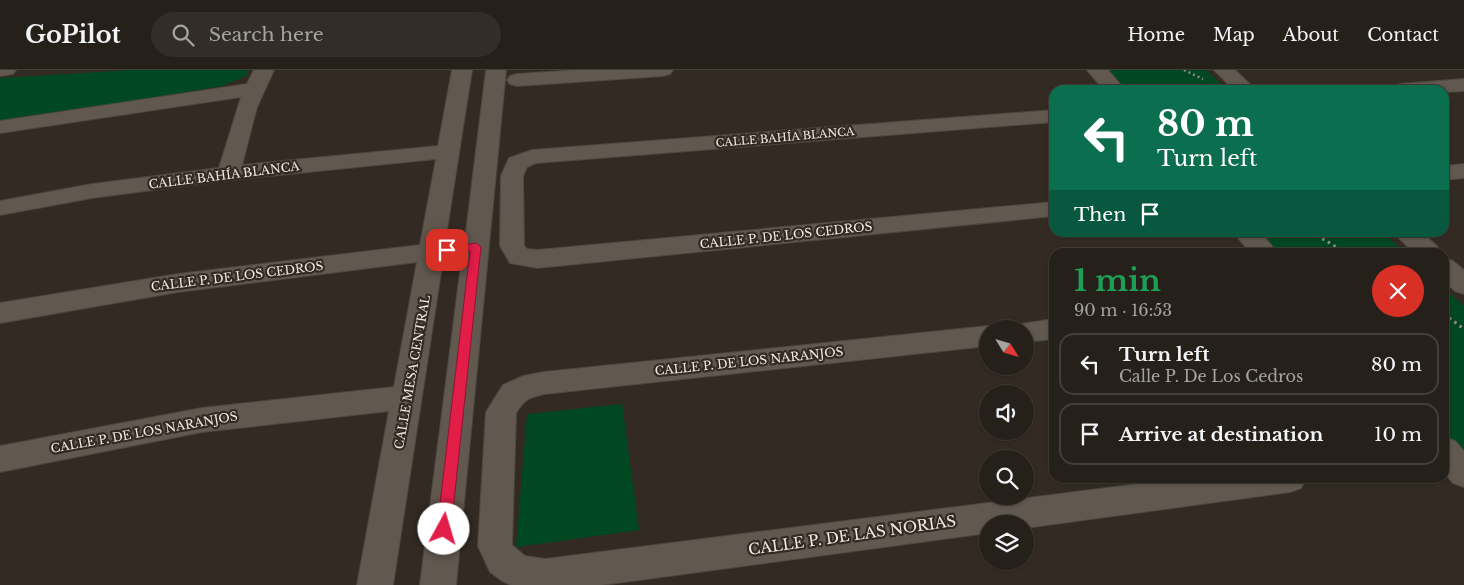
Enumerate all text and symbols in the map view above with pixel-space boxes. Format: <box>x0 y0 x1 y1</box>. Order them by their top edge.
search box <box>151 12 501 57</box>
text: GoPilot <box>25 20 121 49</box>
icon: search <box>169 21 197 49</box>
text: Search here <box>209 23 324 46</box>
text: Home <box>1127 24 1185 46</box>
text: Map <box>1213 24 1255 46</box>
text: About <box>1283 24 1339 46</box>
text: Contact <box>1367 24 1439 46</box>
text: 80 m <box>1157 102 1254 145</box>
icon: left <box>1074 105 1139 170</box>
street label: CALLE BAHÍA BLANCA <box>715 124 855 150</box>
text: Turn left <box>1157 145 1257 172</box>
street label: CALLE BAHÍA BLANCA <box>148 157 301 192</box>
icon: arrive <box>1136 200 1164 228</box>
text: Then <box>1074 203 1126 226</box>
street label: CALLE P. DE LOS CEDROS <box>699 218 873 252</box>
pin <box>426 229 468 271</box>
icon: arrive <box>433 236 461 264</box>
street label: CALLE P. DE LOS CEDROS <box>150 258 324 294</box>
text: 1 min <box>1074 262 1161 299</box>
button: close <box>1372 265 1424 317</box>
street label: CALLE MESA CENTRAL <box>391 293 433 450</box>
text: 90 m · 16:53 <box>1074 300 1172 320</box>
north arrow <box>979 320 1034 375</box>
map controls <box>979 320 1034 570</box>
text: Turn left <box>1119 343 1210 366</box>
street label: CALLE P. DE LOS NARANJOS <box>654 344 844 378</box>
icon: left <box>1076 350 1104 378</box>
text: 80 m <box>1371 353 1422 376</box>
text: Calle P. De Los Cedros <box>1119 366 1303 386</box>
button: sound <box>979 385 1034 440</box>
street label: CALLE P. DE LOS NARANJOS <box>49 408 239 456</box>
icon: arrive <box>1076 420 1104 448</box>
text: Arrive at destination <box>1119 423 1323 446</box>
text: 10 m <box>1374 423 1422 446</box>
button: search <box>979 450 1034 505</box>
position arrow <box>417 502 469 554</box>
street label: CALLE P. DE LAS NORIAS <box>747 511 957 559</box>
button: layers <box>979 515 1034 570</box>

